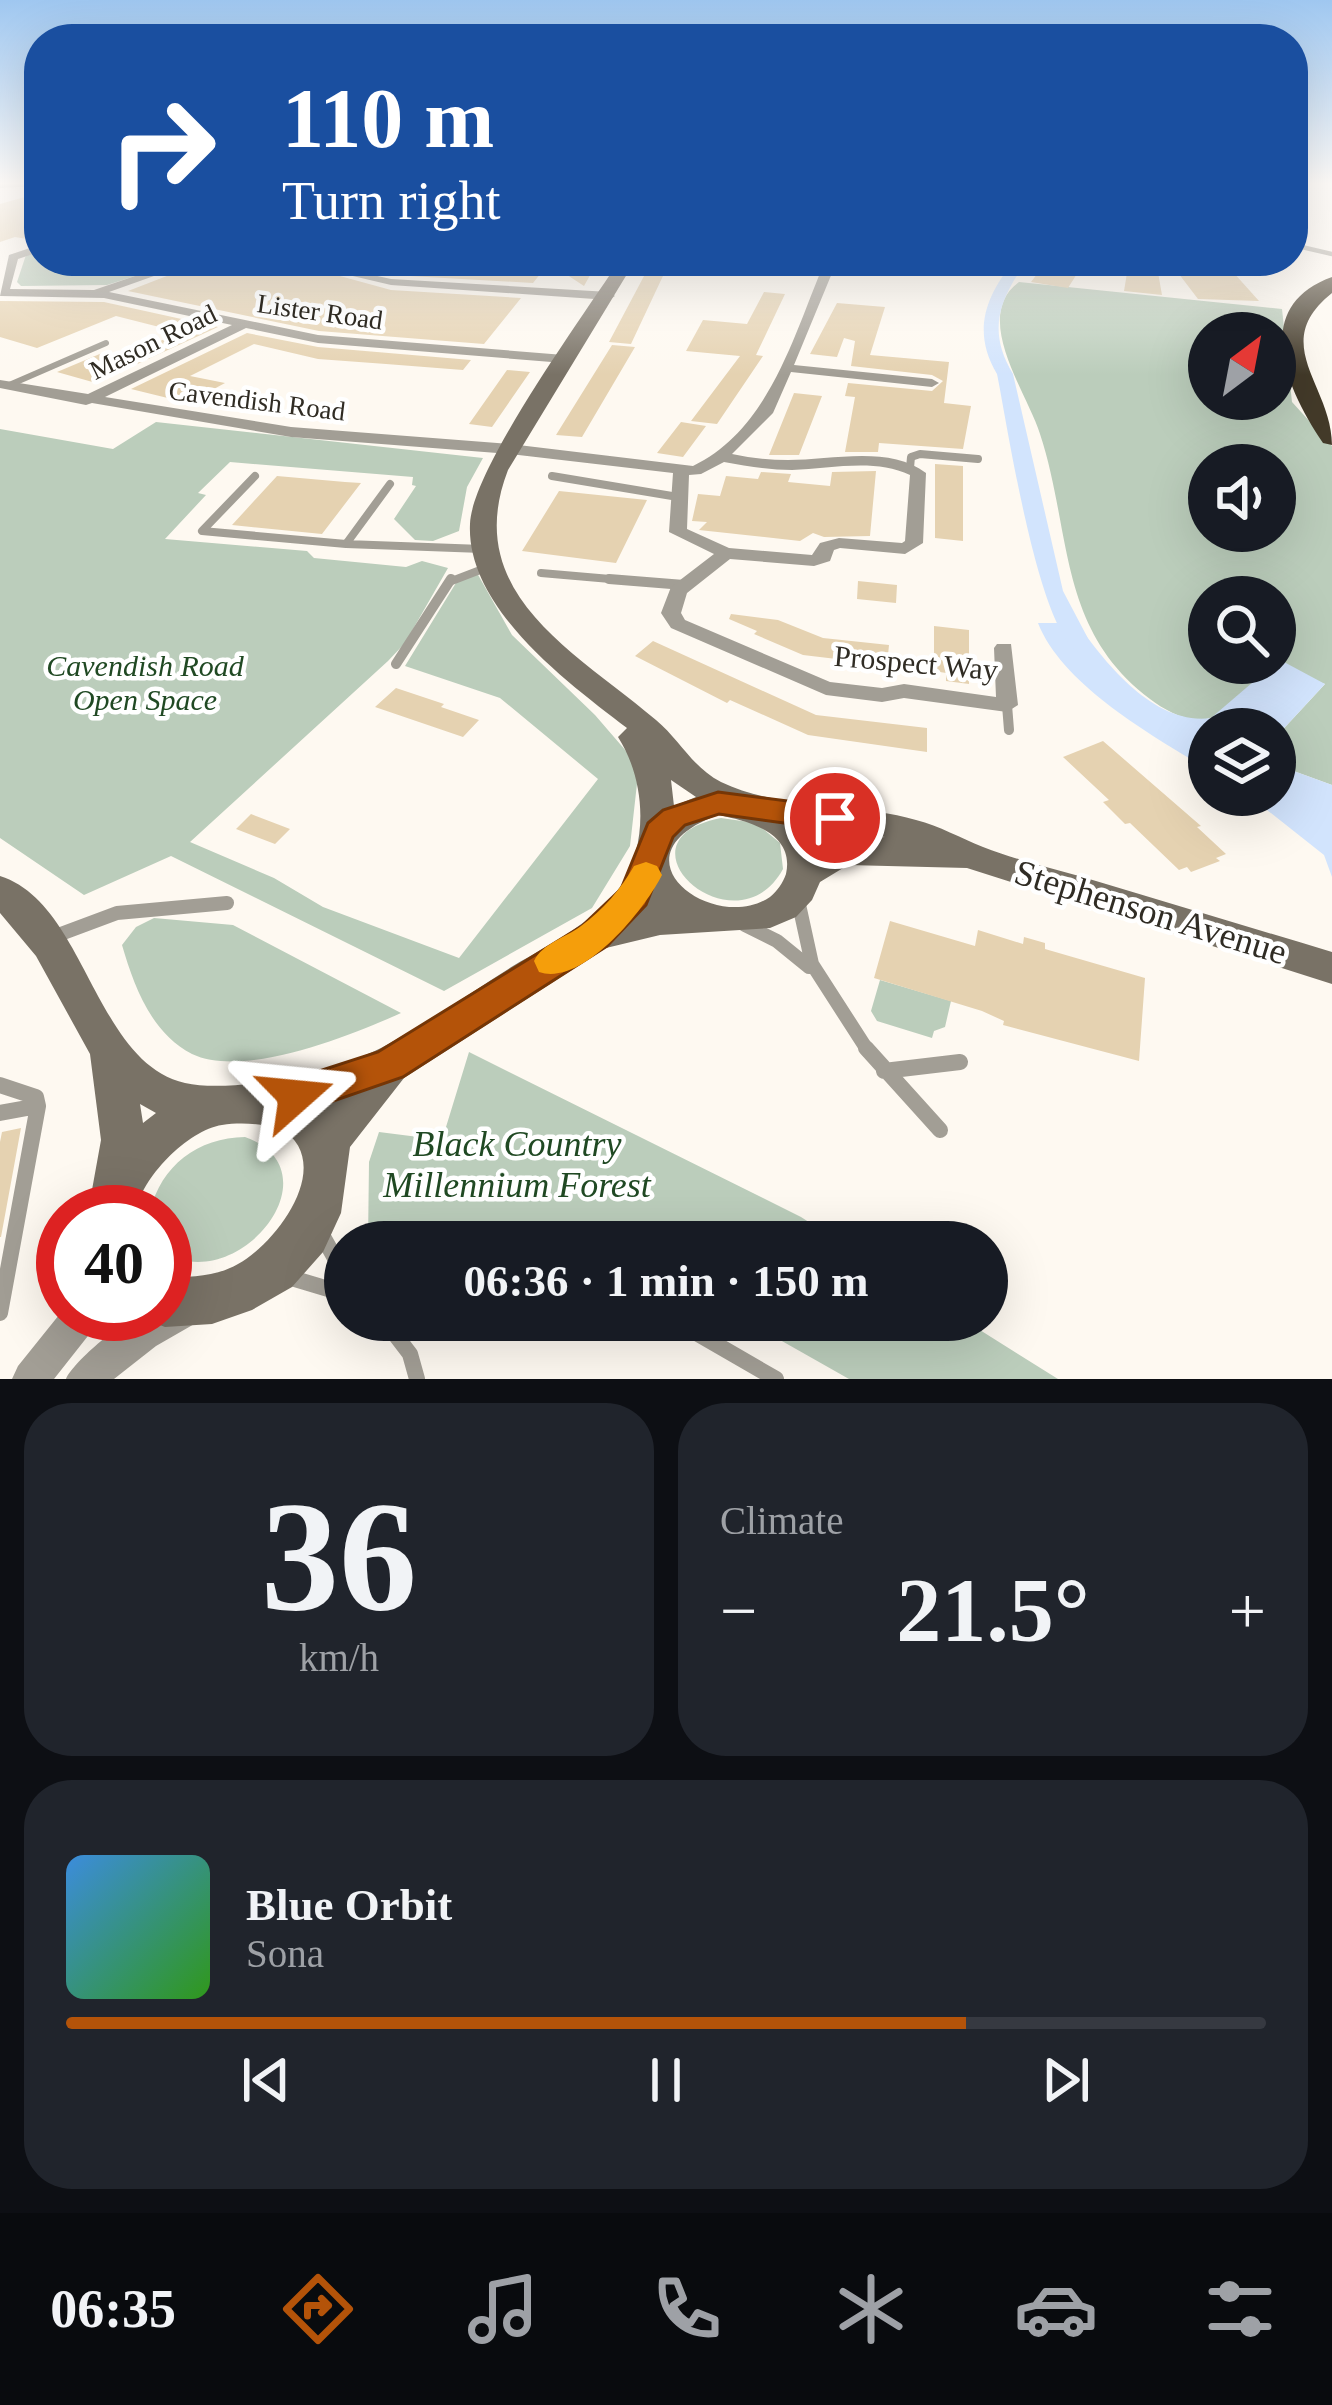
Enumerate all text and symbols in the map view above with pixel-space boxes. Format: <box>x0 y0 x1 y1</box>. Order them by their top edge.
icon: right <box>84 72 240 228</box>
text: 110 m <box>282 72 494 165</box>
text: Turn right <box>282 171 501 231</box>
street label: Lister Road <box>255 288 385 336</box>
street label: Mason Road <box>85 298 222 386</box>
north arrow <box>1188 312 1296 420</box>
map controls <box>1188 312 1296 816</box>
street label: Cavendish Road <box>167 375 348 427</box>
button: sound <box>1188 444 1296 552</box>
button: search <box>1188 576 1296 684</box>
street label: Prospect Way <box>833 639 999 686</box>
park label: Cavendish Road Open Space <box>46 649 245 716</box>
button: layers <box>1188 708 1296 816</box>
pin <box>784 767 886 869</box>
icon: arrive <box>802 785 868 851</box>
street label: Stephenson Avenue <box>1010 852 1292 972</box>
position arrow <box>233 1033 359 1159</box>
park label: Black Country Millennium Forest <box>382 1124 652 1205</box>
speed limit sign: 40 <box>36 1185 192 1341</box>
text: 06:36 · 1 min · 150 m <box>464 1256 869 1306</box>
text: 36 <box>261 1470 417 1643</box>
text: Climate <box>720 1499 843 1542</box>
text: 21.5° <box>896 1561 1090 1660</box>
text: − <box>720 1574 757 1647</box>
text: + <box>1229 1574 1266 1647</box>
text: km/h <box>299 1636 379 1679</box>
text: Blue Orbit <box>246 1880 452 1930</box>
text: Sona <box>246 1932 324 1975</box>
icon: previous <box>233 2047 299 2113</box>
icon: pause <box>633 2047 699 2113</box>
icon: next <box>1033 2047 1099 2113</box>
icon: directions <box>276 2267 360 2351</box>
icon: music <box>461 2267 545 2351</box>
icon: phone <box>645 2267 729 2351</box>
icon: climate <box>829 2267 913 2351</box>
icon: car <box>1014 2267 1098 2351</box>
icon: filters <box>1198 2267 1282 2351</box>
text: 06:35 <box>50 2279 176 2339</box>

